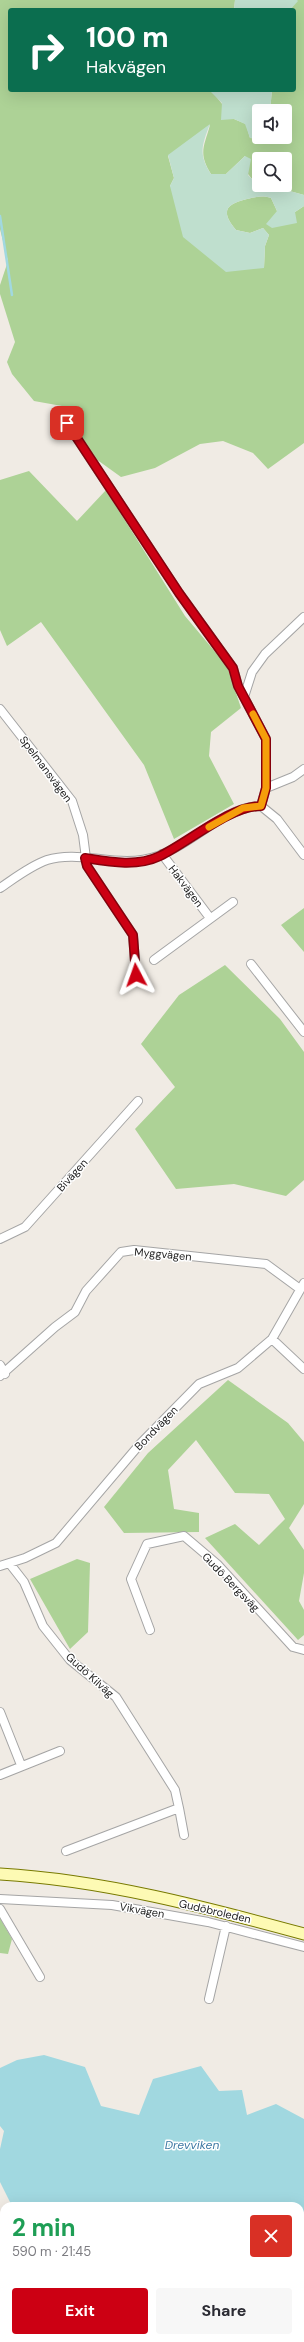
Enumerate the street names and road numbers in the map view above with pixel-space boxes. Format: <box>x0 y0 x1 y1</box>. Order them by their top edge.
street label: Spelmansvägen <box>17 733 75 805</box>
street label: Hakvägen <box>166 862 206 910</box>
street label: Bivägen <box>54 1156 90 1194</box>
street label: Myggvägen <box>134 1245 192 1263</box>
street label: Bondvägen <box>131 1403 181 1453</box>
street label: Gudö Bergsväg <box>199 1550 263 1614</box>
street label: Gudö Kilväg <box>63 1650 117 1700</box>
street label: Gudöbroleden <box>178 1896 252 1926</box>
street label: Vikvägen <box>118 1899 166 1921</box>

